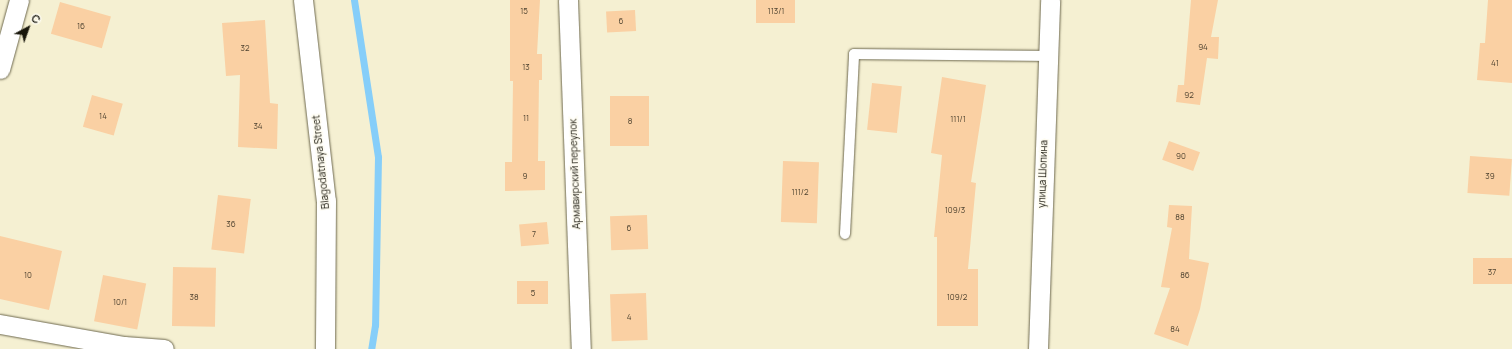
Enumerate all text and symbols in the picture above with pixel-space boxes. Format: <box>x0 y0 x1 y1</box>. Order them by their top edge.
house number: 15 <box>520 6 528 16</box>
house number: 113/1 <box>768 6 784 16</box>
north arrow <box>8 8 48 48</box>
text: С <box>28 10 44 27</box>
house number: 6 <box>619 16 623 26</box>
house number: 16 <box>77 21 85 31</box>
house number: 94 <box>1198 42 1208 52</box>
house number: 32 <box>241 43 249 53</box>
house number: 41 <box>1491 58 1499 68</box>
house number: 13 <box>522 62 530 72</box>
house number: 92 <box>1184 90 1194 100</box>
house number: 14 <box>99 111 107 121</box>
house number: 11 <box>523 113 529 123</box>
street label: Blagodatnaya Street <box>310 114 332 210</box>
house number: 111/1 <box>950 114 966 124</box>
house number: 8 <box>628 116 632 126</box>
street label: Армавирский переулок <box>567 119 583 229</box>
house number: 34 <box>253 121 263 131</box>
street label: улица Шопина <box>1036 140 1050 208</box>
house number: 90 <box>1176 151 1186 161</box>
house number: 9 <box>523 171 527 181</box>
house number: 39 <box>1485 171 1495 181</box>
house number: 111/2 <box>791 187 809 197</box>
house number: 109/3 <box>945 205 965 215</box>
house number: 88 <box>1175 212 1185 222</box>
house number: 36 <box>226 219 236 229</box>
house number: 6 <box>627 223 631 233</box>
house number: 7 <box>532 229 536 239</box>
house number: 37 <box>1488 267 1496 277</box>
house number: 10 <box>24 270 32 280</box>
house number: 86 <box>1180 270 1190 280</box>
house number: 5 <box>531 288 535 298</box>
house number: 38 <box>189 292 199 302</box>
house number: 109/2 <box>947 292 967 302</box>
house number: 10/1 <box>113 297 127 307</box>
house number: 4 <box>627 312 631 322</box>
house number: 84 <box>1170 324 1180 334</box>

